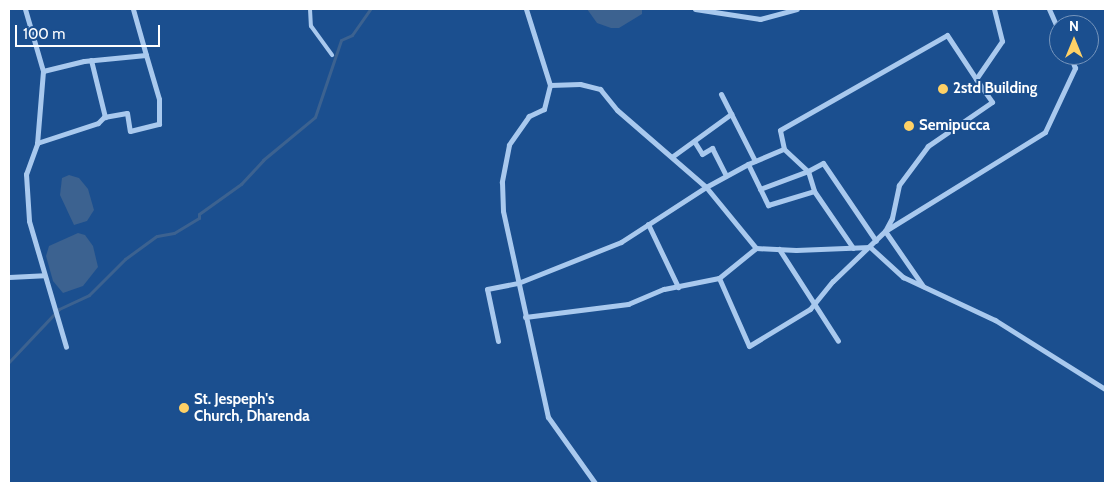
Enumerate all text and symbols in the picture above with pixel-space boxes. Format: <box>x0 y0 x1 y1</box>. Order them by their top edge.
scale bar <box>18 15 162 47</box>
north arrow <box>1049 15 1099 65</box>
text: N <box>1069 17 1079 35</box>
text: 100 m <box>23 25 65 43</box>
place label: 2std Building <box>953 80 1037 98</box>
marker: 2std Building <box>937 83 949 95</box>
place label: Semipucca <box>919 117 990 135</box>
marker: Semipucca <box>903 120 915 132</box>
place label: St. Jespeph's Church, Dharenda <box>194 390 310 425</box>
marker: St. Jespeph's Church, Dharenda <box>178 402 190 414</box>

